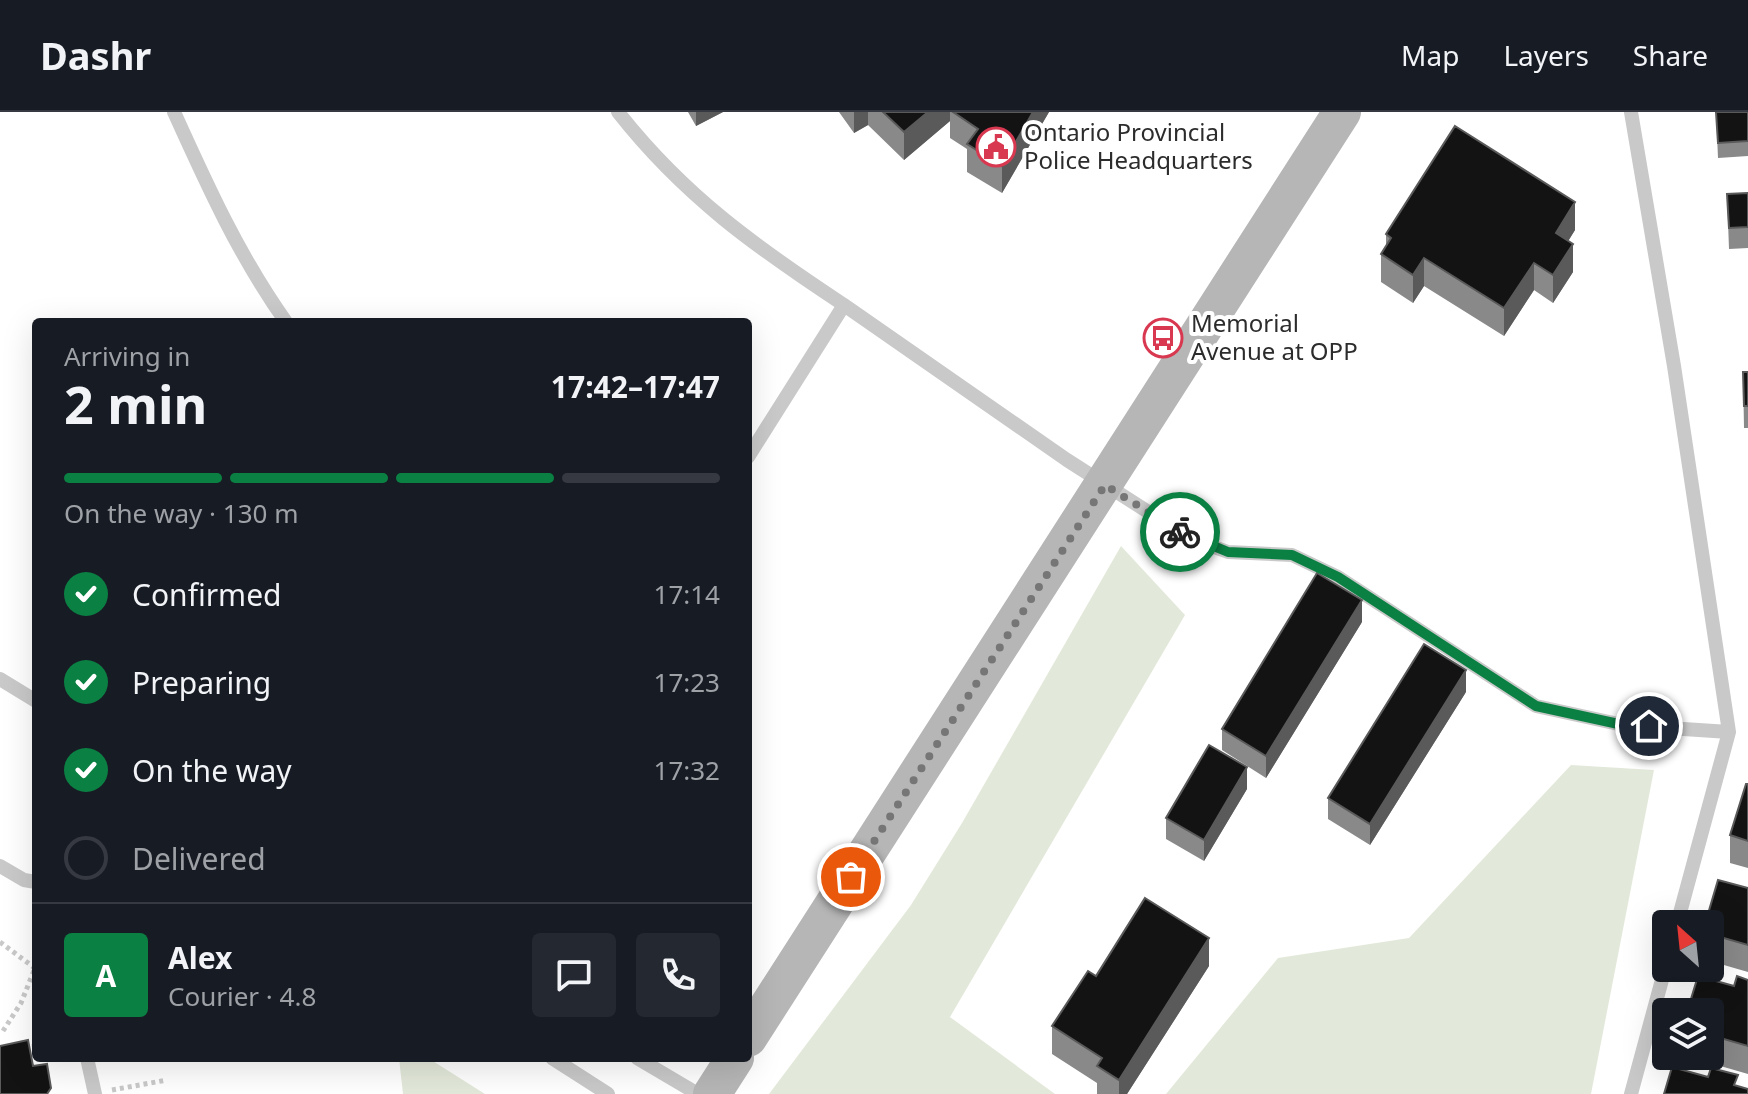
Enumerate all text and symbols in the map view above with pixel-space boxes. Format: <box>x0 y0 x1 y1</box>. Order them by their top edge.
text: Dashr <box>40 29 151 81</box>
text: Map <box>1401 36 1459 74</box>
text: Layers <box>1503 36 1589 74</box>
text: Share <box>1633 36 1708 74</box>
place label: Ontario Provincial Police Headquarters <box>1024 115 1253 176</box>
public building icon: Ontario Provincial Police Headquarters <box>975 126 1017 168</box>
place label: Memorial Avenue at OPP <box>1191 306 1358 367</box>
bus stop icon: Memorial Avenue at OPP <box>1142 317 1184 359</box>
text: Arriving in <box>64 338 190 374</box>
text: 17:42–17:47 <box>551 366 720 407</box>
text: 2 min <box>64 368 207 439</box>
courier <box>1140 492 1220 572</box>
text: On the way · 130 m <box>64 495 298 531</box>
icon: bike <box>1158 510 1202 554</box>
icon: check <box>64 572 108 616</box>
text: Confirmed <box>132 574 282 615</box>
text: 17:14 <box>654 576 720 612</box>
icon: check <box>64 660 108 704</box>
text: Preparing <box>132 662 271 703</box>
text: 17:23 <box>654 664 720 700</box>
pin <box>1615 692 1683 760</box>
icon: home <box>1627 704 1671 748</box>
icon: check <box>64 748 108 792</box>
text: On the way <box>132 750 292 791</box>
text: 17:32 <box>654 752 720 788</box>
text: Delivered <box>132 838 266 879</box>
pin <box>817 843 885 911</box>
icon: bag <box>829 855 873 899</box>
north arrow <box>1652 910 1724 982</box>
map controls <box>1652 910 1724 1070</box>
button: chat <box>532 933 616 1017</box>
button: phone <box>636 933 720 1017</box>
text: Alex <box>168 937 232 978</box>
text: A <box>96 955 116 996</box>
text: Courier · 4.8 <box>168 978 316 1014</box>
button: layers <box>1652 998 1724 1070</box>

